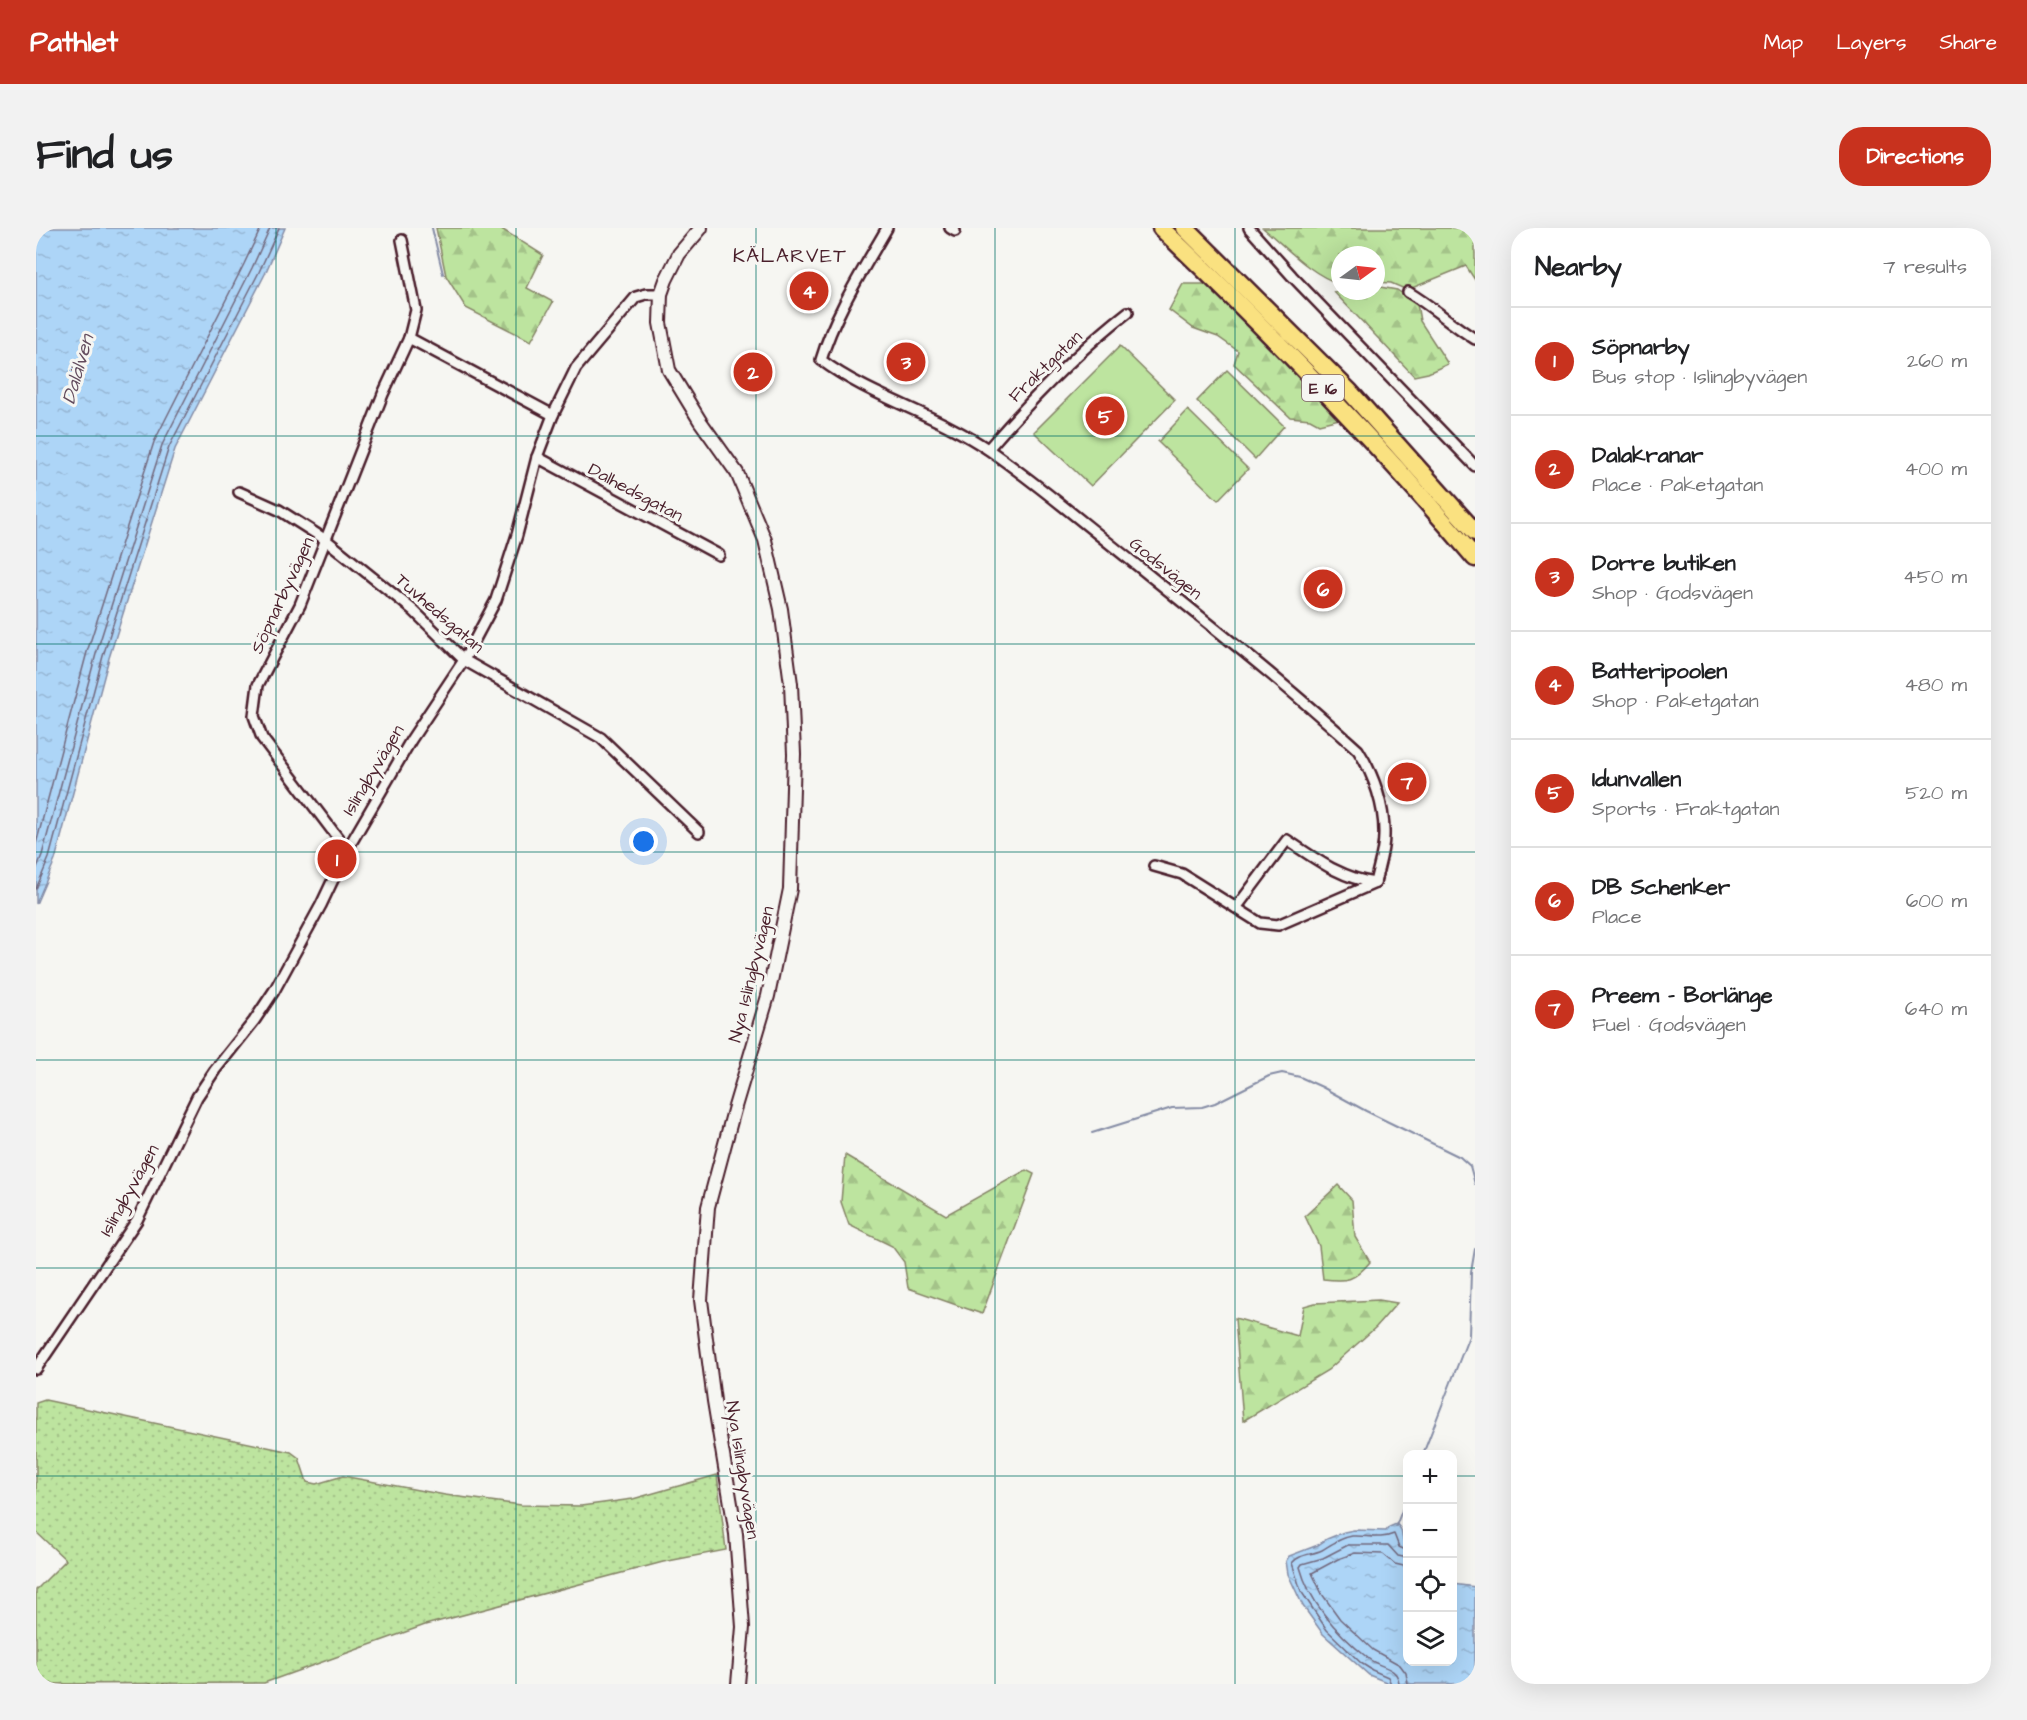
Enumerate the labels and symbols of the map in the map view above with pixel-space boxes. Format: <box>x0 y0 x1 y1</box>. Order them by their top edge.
district label: KÄLARVET <box>733 242 847 270</box>
north arrow <box>1331 246 1385 300</box>
pin: 4 <box>790 268 828 314</box>
street label: Fraktgatan <box>1003 325 1088 409</box>
water label: Dalälven <box>55 329 102 407</box>
pin: 3 <box>886 340 926 384</box>
pin: 2 <box>734 350 772 394</box>
road number: E 16 <box>1302 375 1344 401</box>
pin: 5 <box>1086 394 1124 438</box>
street label: Dalhedsgatan <box>583 457 688 529</box>
street label: Godsvägen <box>1123 531 1208 606</box>
street label: Söpnarbyvägen <box>244 533 321 658</box>
pin: 6 <box>1304 566 1342 612</box>
street label: Tuvhedsgatan <box>389 568 490 660</box>
street label: Islingbyvägen <box>336 720 411 821</box>
pin: 7 <box>1388 760 1426 804</box>
your location <box>629 827 658 856</box>
pin: 1 <box>318 836 356 882</box>
street label: Nya Islingbyvägen <box>722 903 781 1045</box>
street label: Islingbyvägen <box>94 1140 166 1241</box>
street label: Nya Islingbyvägen <box>718 1399 766 1541</box>

